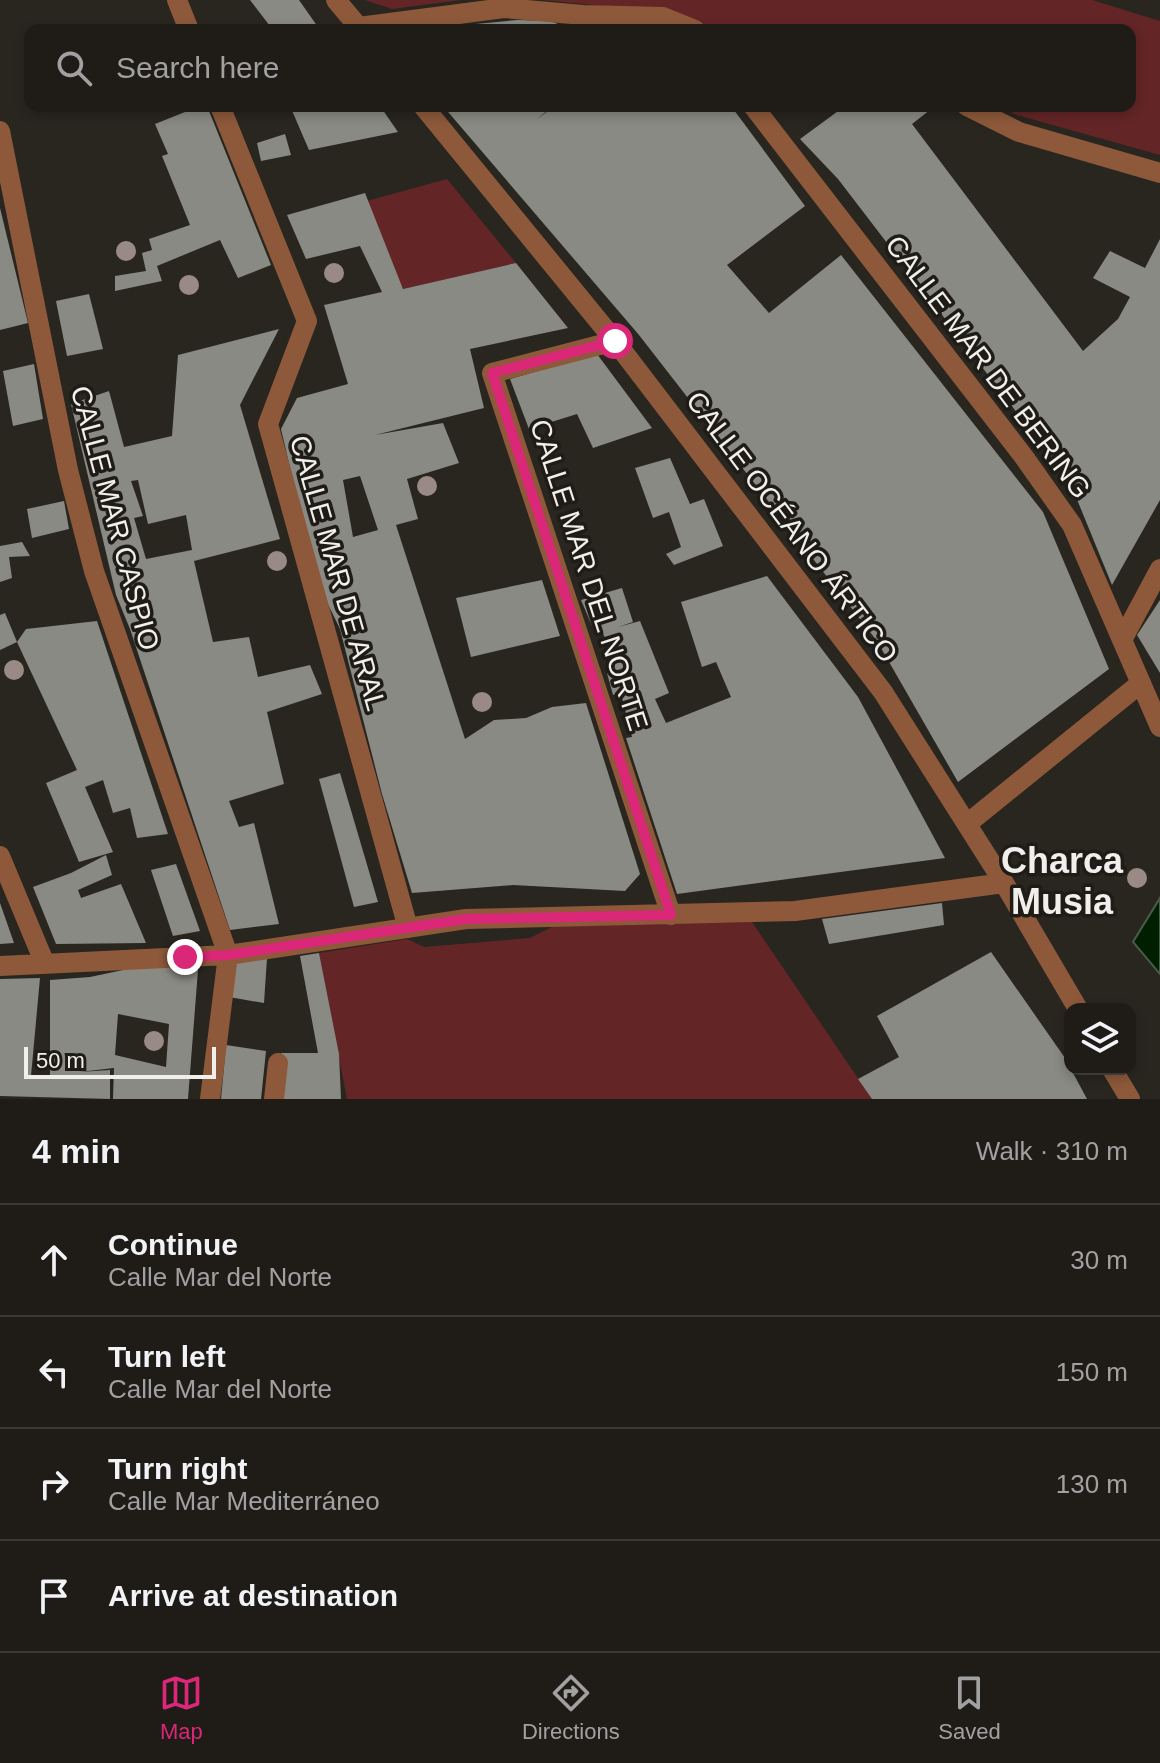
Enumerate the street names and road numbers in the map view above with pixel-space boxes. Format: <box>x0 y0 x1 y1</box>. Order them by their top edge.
street label: CALLE MAR DE BERING <box>879 230 1097 504</box>
street label: CALLE MAR CASPIO <box>65 382 165 654</box>
street label: CALLE OCÉANO ÁRTICO <box>680 386 904 668</box>
street label: CALLE MAR DEL NORTE <box>524 416 654 734</box>
street label: CALLE MAR DE ARAL <box>284 432 392 714</box>

